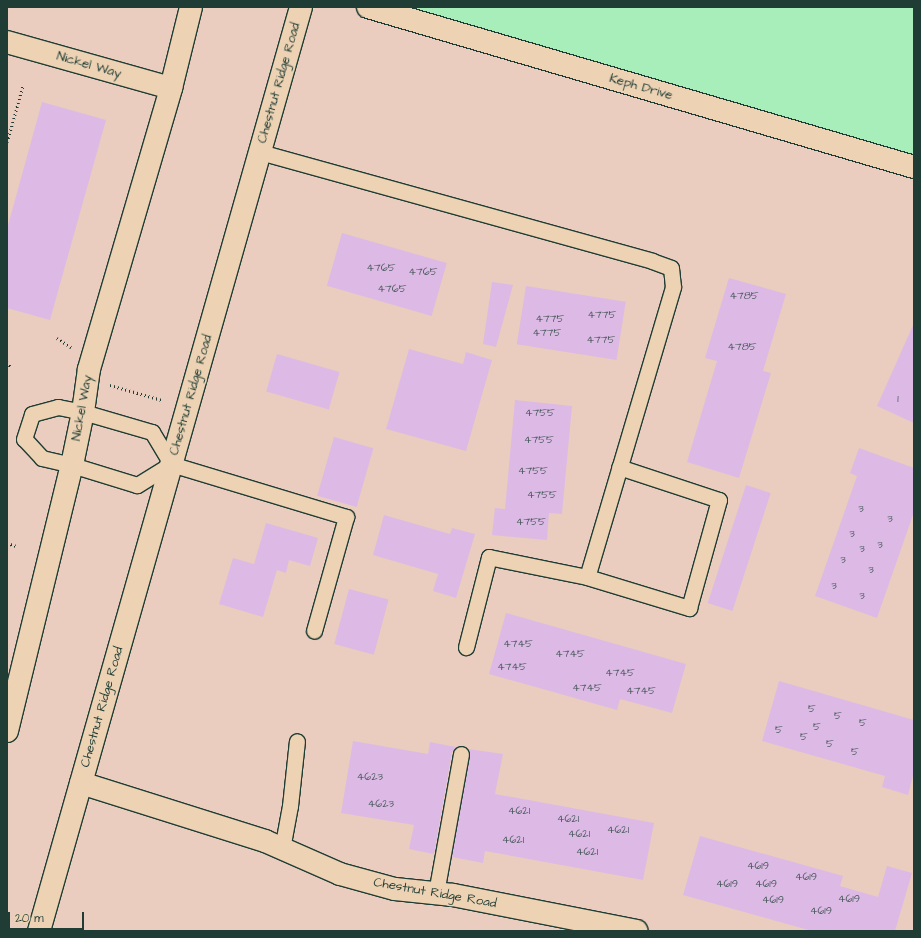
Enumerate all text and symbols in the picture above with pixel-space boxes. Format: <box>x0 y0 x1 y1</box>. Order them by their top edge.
street label: Chestnut Ridge Road <box>254 21 304 145</box>
street label: Nickel Way <box>55 48 123 82</box>
street label: Keph Drive <box>608 71 674 103</box>
house number: 4765 <box>367 261 395 275</box>
house number: 4765 <box>409 265 437 279</box>
house number: 4765 <box>378 282 406 296</box>
house number: 4785 <box>729 289 759 303</box>
house number: 4775 <box>588 308 616 322</box>
house number: 4775 <box>536 312 564 326</box>
house number: 4775 <box>533 326 561 340</box>
street label: Chestnut Ridge Road <box>166 333 216 457</box>
house number: 4775 <box>587 333 615 347</box>
house number: 4785 <box>727 340 757 354</box>
street label: Nickel Way <box>69 374 95 442</box>
house number: 1 <box>897 392 899 406</box>
house number: 4755 <box>525 406 555 420</box>
house number: 4755 <box>524 433 554 447</box>
house number: 4755 <box>518 464 548 478</box>
house number: 4755 <box>527 488 557 502</box>
house number: 3 <box>858 502 864 516</box>
house number: 3 <box>887 512 893 526</box>
house number: 4755 <box>516 515 546 529</box>
house number: 3 <box>849 527 855 541</box>
house number: 3 <box>877 538 883 552</box>
house number: 3 <box>859 542 865 556</box>
house number: 3 <box>840 553 846 567</box>
house number: 3 <box>868 563 874 577</box>
house number: 3 <box>831 579 837 593</box>
house number: 3 <box>859 589 865 603</box>
house number: 4745 <box>503 637 533 651</box>
street label: Chestnut Ridge Road <box>77 645 127 769</box>
house number: 4745 <box>555 647 585 661</box>
house number: 4745 <box>497 660 527 674</box>
house number: 4745 <box>605 666 635 680</box>
house number: 4745 <box>572 681 602 695</box>
house number: 4745 <box>626 684 656 698</box>
house number: 5 <box>808 702 816 716</box>
house number: 5 <box>834 709 842 723</box>
house number: 5 <box>859 716 867 730</box>
house number: 5 <box>813 720 821 734</box>
house number: 5 <box>775 723 783 737</box>
house number: 5 <box>800 730 808 744</box>
house number: 5 <box>826 737 834 751</box>
house number: 5 <box>851 745 859 759</box>
house number: 4623 <box>357 770 383 784</box>
house number: 4623 <box>368 797 394 811</box>
house number: 4621 <box>508 804 530 818</box>
house number: 4621 <box>557 812 579 826</box>
house number: 4621 <box>607 823 629 837</box>
house number: 4621 <box>568 827 590 841</box>
house number: 4621 <box>502 833 524 847</box>
house number: 4621 <box>576 845 598 859</box>
house number: 4619 <box>747 859 769 873</box>
house number: 4619 <box>795 870 817 884</box>
street label: Chestnut Ridge Road <box>372 874 498 912</box>
house number: 4619 <box>716 877 738 891</box>
house number: 4619 <box>755 877 777 891</box>
house number: 4619 <box>838 892 860 906</box>
house number: 4619 <box>762 893 784 907</box>
scale bar <box>10 904 86 930</box>
house number: 4619 <box>810 904 832 918</box>
text: 20 m <box>15 910 44 927</box>

